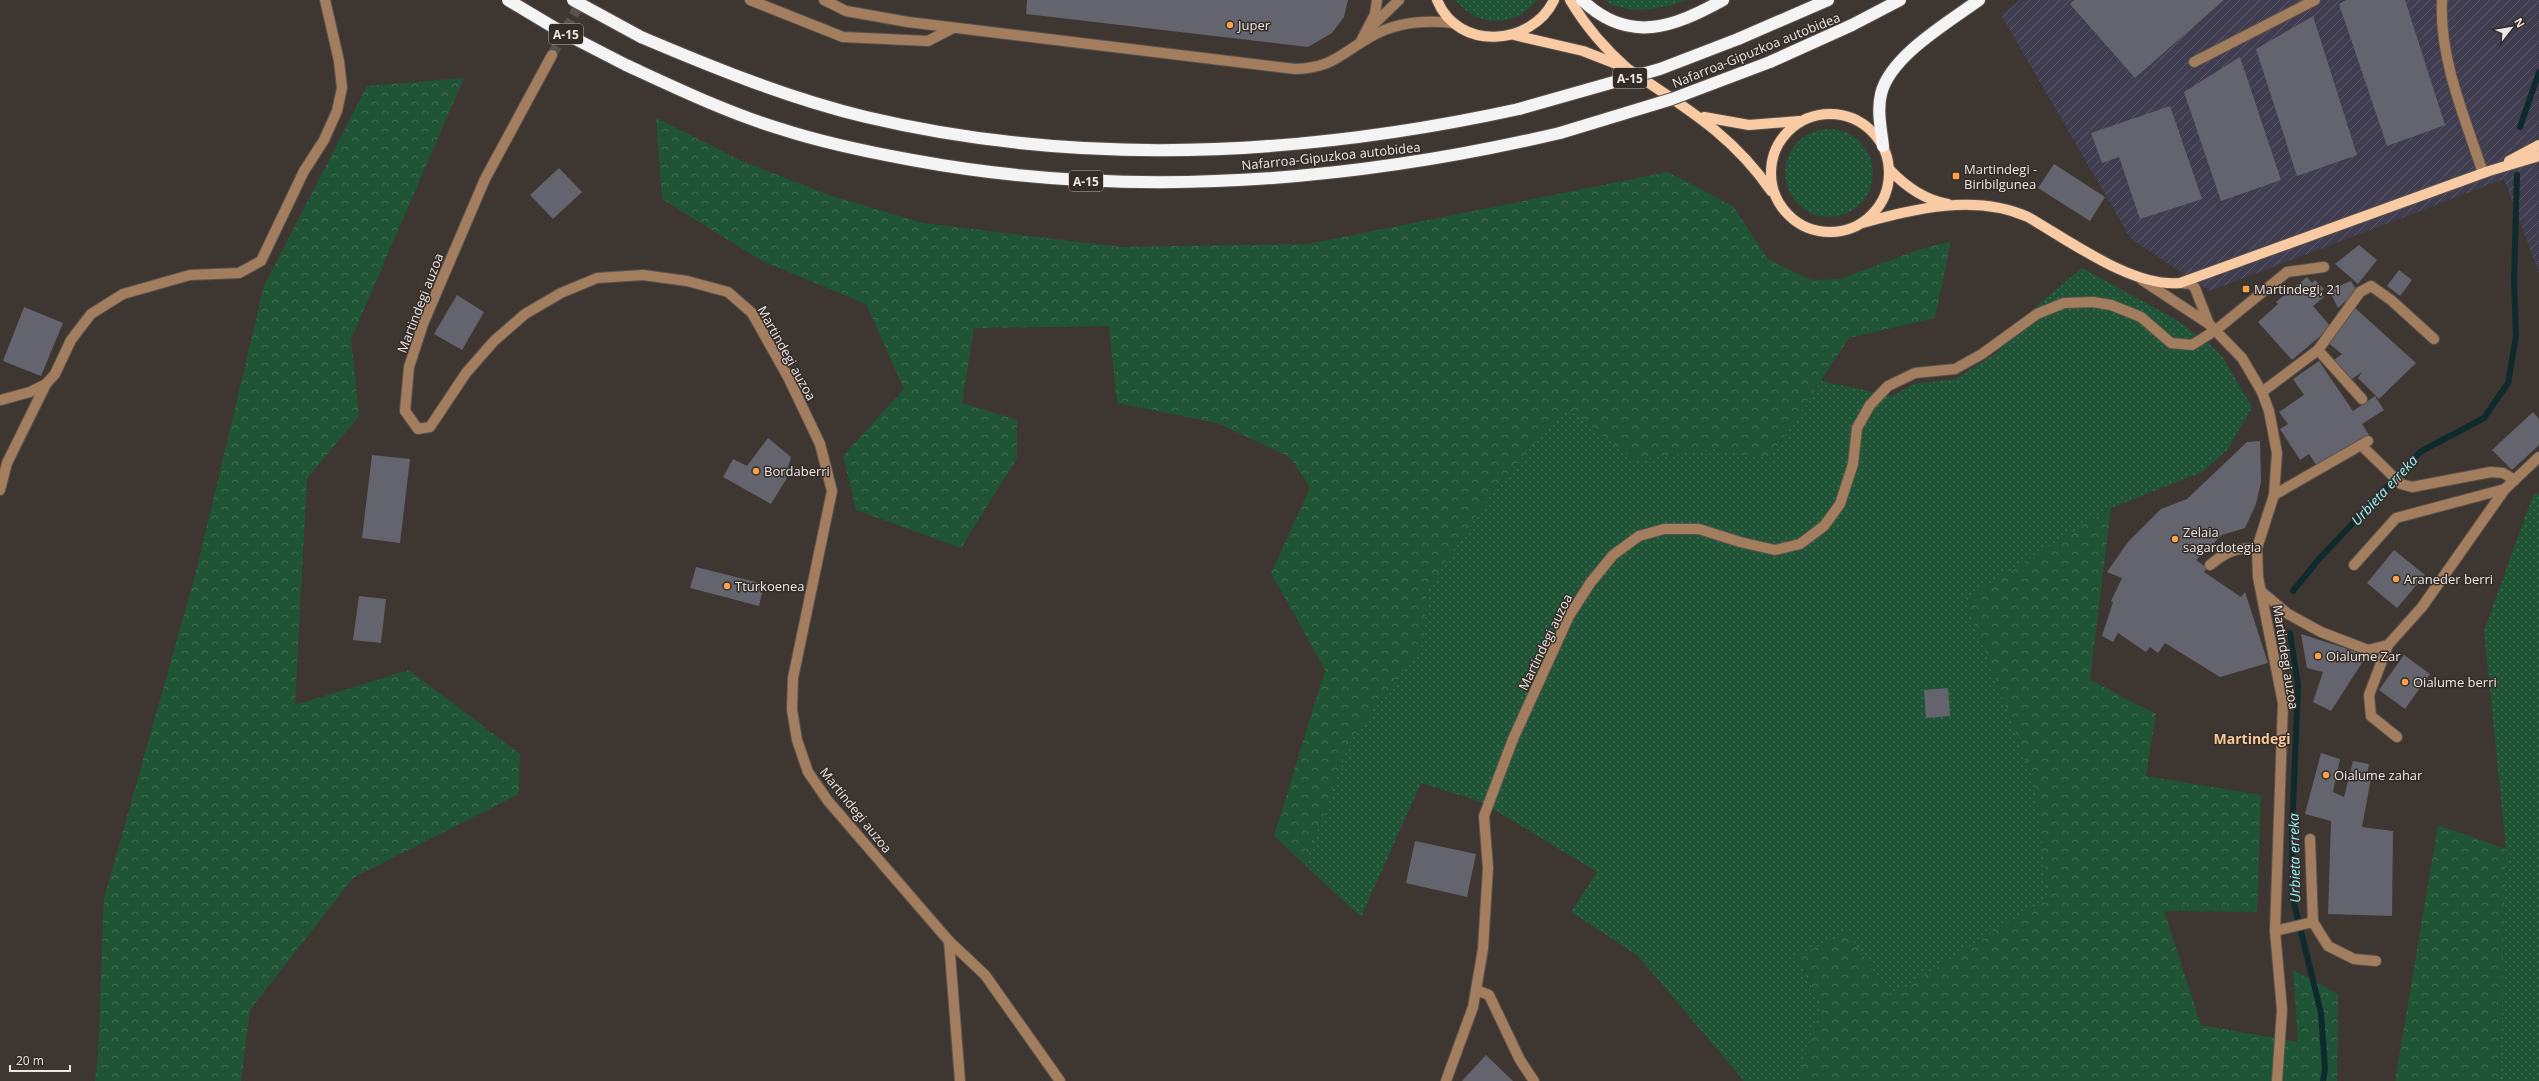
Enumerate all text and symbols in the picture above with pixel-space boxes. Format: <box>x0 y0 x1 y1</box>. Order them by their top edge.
street label: Nafarroa-Gipuzkoa autobidea <box>1669 8 1843 92</box>
north arrow <box>2491 8 2531 48</box>
text: N <box>2511 15 2529 30</box>
place label: Juper <box>1236 16 1271 34</box>
marker: Juper <box>1225 20 1235 30</box>
road number: A-15 <box>549 24 583 44</box>
road number: A-15 <box>1613 68 1647 88</box>
street label: Nafarroa-Gipuzkoa autobidea <box>1241 138 1421 174</box>
place label: Martindegi - Biribilgunea <box>1964 160 2037 193</box>
road number: A-15 <box>1069 171 1103 191</box>
marker: Martindegi - Biribilgunea <box>1951 171 1961 181</box>
street label: Martindegi auzoa <box>393 251 447 355</box>
place label: Martindegi, 21 <box>2254 280 2341 298</box>
marker: Martindegi, 21 <box>2241 284 2251 294</box>
street label: Martindegi auzoa <box>754 303 820 403</box>
water label: Urbieta erreka <box>2347 451 2422 529</box>
place label: Bordaberri <box>764 462 830 480</box>
marker: Bordaberri <box>751 466 761 476</box>
place label: Zelaia sagardotegia <box>2183 523 2261 556</box>
marker: Zelaia sagardotegia <box>2170 534 2180 544</box>
place label: Araneder berri <box>2404 570 2493 588</box>
marker: Araneder berri <box>2391 574 2401 584</box>
place label: Tturkoenea <box>735 577 805 595</box>
marker: Tturkoenea <box>722 581 732 591</box>
street label: Martindegi auzoa <box>1514 591 1576 693</box>
street label: Martindegi auzoa <box>2269 604 2303 710</box>
place label: Oialume Zar <box>2326 647 2401 665</box>
marker: Oialume Zar <box>2313 651 2323 661</box>
place label: Oialume berri <box>2413 673 2497 691</box>
marker: Oialume berri <box>2400 677 2410 687</box>
district label: Martindegi <box>2214 729 2290 748</box>
street label: Martindegi auzoa <box>816 763 896 857</box>
place label: Oialume zahar <box>2334 766 2423 784</box>
marker: Oialume zahar <box>2321 770 2331 780</box>
water label: Urbieta erreka <box>2284 813 2304 903</box>
scale bar <box>10 1047 70 1073</box>
text: 20 m <box>16 1052 44 1069</box>

